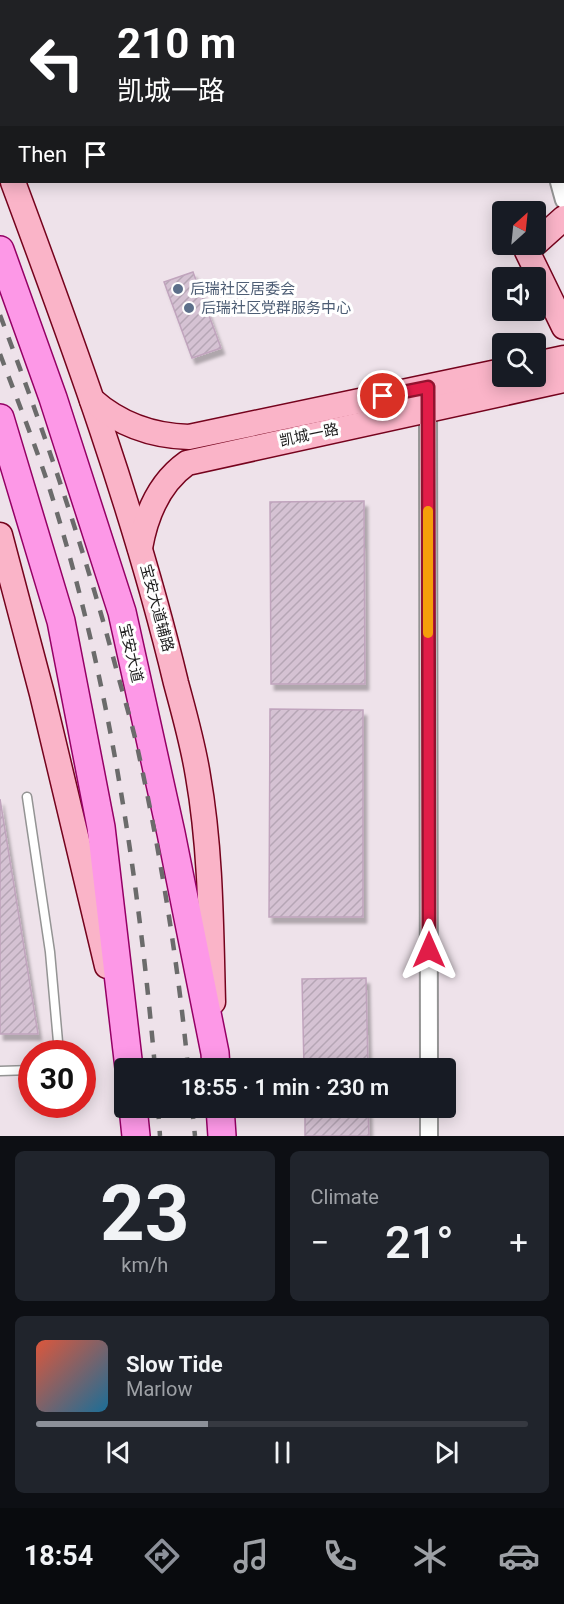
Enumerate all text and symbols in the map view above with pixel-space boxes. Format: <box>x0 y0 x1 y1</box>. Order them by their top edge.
text: 210 m <box>117 19 236 68</box>
icon: left <box>18 24 96 102</box>
text: 凯城一路 <box>117 75 225 107</box>
icon: arrive <box>79 138 112 171</box>
text: Then <box>18 142 67 167</box>
north arrow <box>492 201 546 255</box>
map controls <box>492 201 546 387</box>
button: sound <box>492 267 546 321</box>
place label: 后瑞社区居委会 <box>190 280 295 298</box>
marker: 后瑞社区居委会 <box>171 282 185 296</box>
place label: 后瑞社区党群服务中心 <box>201 299 351 317</box>
marker: 后瑞社区党群服务中心 <box>182 301 196 315</box>
button: search <box>492 333 546 387</box>
pin <box>357 370 408 421</box>
icon: arrive <box>366 379 399 412</box>
street label: 凯城一路 <box>278 420 340 450</box>
street label: 宝安大道辅路 <box>137 562 177 654</box>
street label: 宝安大道 <box>115 622 147 684</box>
position arrow <box>397 918 461 982</box>
speed limit sign: 30 <box>18 1040 96 1118</box>
text: 18:55 · 1 min · 230 m <box>181 1075 389 1100</box>
text: 23 <box>100 1168 190 1259</box>
text: Climate <box>311 1185 379 1209</box>
text: 21° <box>385 1216 454 1269</box>
text: − <box>311 1223 329 1262</box>
text: + <box>509 1223 528 1262</box>
text: km/h <box>121 1253 168 1277</box>
text: Slow Tide <box>126 1352 223 1377</box>
text: Marlow <box>126 1377 192 1401</box>
icon: previous <box>102 1436 135 1469</box>
icon: pause <box>266 1436 299 1469</box>
icon: next <box>430 1436 463 1469</box>
icon: directions <box>141 1535 183 1577</box>
icon: music <box>230 1535 272 1577</box>
icon: phone <box>319 1535 361 1577</box>
icon: climate <box>409 1535 451 1577</box>
icon: car <box>498 1535 540 1577</box>
text: 18:54 <box>24 1540 93 1572</box>

